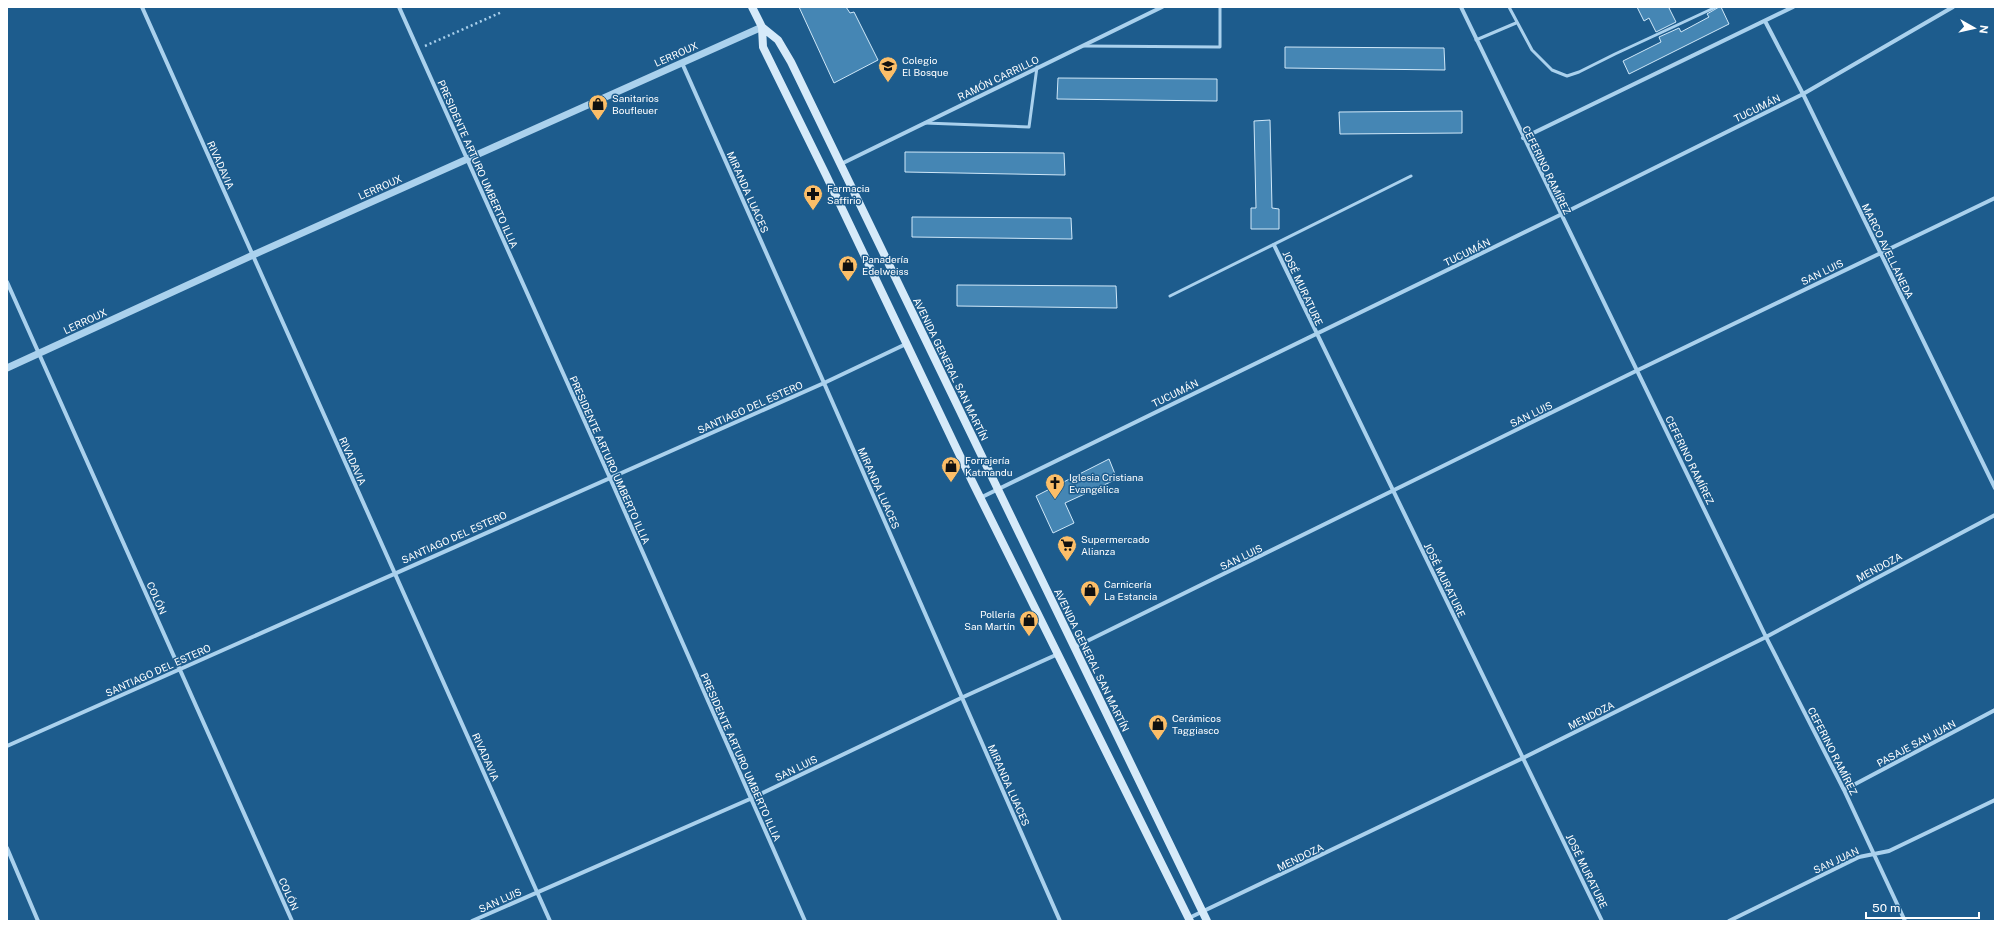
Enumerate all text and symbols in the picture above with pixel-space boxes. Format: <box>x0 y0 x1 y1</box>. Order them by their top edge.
north arrow <box>1954 8 1994 48</box>
text: N <box>1977 24 1990 34</box>
street label: LERROUX <box>652 39 700 69</box>
street label: RAMÓN CARRILLO <box>955 53 1041 103</box>
place label: Colegio El Bosque <box>902 54 949 78</box>
school or university icon: Colegio El Bosque <box>877 55 899 83</box>
street label: PRESIDENTE ARTURO UMBERTO ILLIA <box>435 78 521 250</box>
place label: Sanitarios Boufleuer <box>612 92 659 116</box>
street label: TUCUMÁN <box>1732 92 1782 124</box>
shop icon: Sanitarios Boufleuer <box>587 93 609 121</box>
street label: CEFERINO RAMÍREZ <box>1520 124 1574 216</box>
street label: RIVADAVIA <box>205 139 237 191</box>
street label: MIRANDA LUACES <box>725 149 772 235</box>
street label: LERROUX <box>356 172 404 202</box>
place label: Farmacia Saffirio <box>827 182 870 206</box>
pharmacy icon: Farmacia Saffirio <box>802 183 824 211</box>
street label: MARCO AVELLANEDA <box>1860 201 1916 301</box>
street label: TUCUMÁN <box>1442 236 1492 268</box>
street label: JOSÉ MURATURE <box>1280 249 1326 327</box>
place label: Panadería Edelweiss <box>862 253 909 277</box>
shop icon: Panadería Edelweiss <box>837 254 859 282</box>
street label: SAN LUIS <box>1799 256 1845 287</box>
street label: AVENIDA GENERAL SAN MARTÍN <box>911 296 991 442</box>
street label: LERROUX <box>61 306 109 336</box>
street label: PRESIDENTE ARTURO UMBERTO ILLIA <box>567 374 653 546</box>
street label: TUCUMÁN <box>1150 377 1200 409</box>
street label: SANTIAGO DEL ESTERO <box>695 378 805 436</box>
street label: SAN LUIS <box>1508 398 1554 429</box>
street label: CEFERINO RAMÍREZ <box>1663 414 1717 506</box>
street label: RIVADAVIA <box>337 435 369 487</box>
street label: MIRANDA LUACES <box>856 445 903 531</box>
place label: Forrajería Katmandu <box>965 454 1013 478</box>
shop icon: Forrajería Katmandu <box>940 455 962 483</box>
place label: Iglesia Cristiana Evangélica <box>1069 471 1143 495</box>
church icon: Iglesia Cristiana Evangélica <box>1044 472 1066 500</box>
street label: SANTIAGO DEL ESTERO <box>399 508 509 566</box>
place label: Supermercado Alianza <box>1081 533 1150 557</box>
supermarket icon: Supermercado Alianza <box>1056 534 1078 562</box>
street label: SAN LUIS <box>1218 541 1264 572</box>
street label: JOSÉ MURATURE <box>1422 541 1468 619</box>
street label: MENDOZA <box>1854 550 1904 584</box>
place label: Carnicería La Estancia <box>1104 578 1157 602</box>
shop icon: Carnicería La Estancia <box>1079 579 1101 607</box>
street label: COLÓN <box>144 580 170 616</box>
street label: AVENIDA GENERAL SAN MARTÍN <box>1052 587 1132 733</box>
place label: Pollería San Martín <box>964 608 1015 632</box>
shop icon: Pollería San Martín <box>1018 609 1040 637</box>
street label: SANTIAGO DEL ESTERO <box>103 641 213 699</box>
street label: PRESIDENTE ARTURO UMBERTO ILLIA <box>698 671 784 843</box>
street label: MENDOZA <box>1566 698 1616 732</box>
street label: CEFERINO RAMÍREZ <box>1806 705 1860 797</box>
place label: Cerámicos Taggiasco <box>1172 712 1221 736</box>
shop icon: Cerámicos Taggiasco <box>1147 713 1169 741</box>
street label: PASAJE SAN JUAN <box>1874 717 1958 769</box>
street label: RIVADAVIA <box>470 731 502 783</box>
street label: MIRANDA LUACES <box>986 742 1033 828</box>
street label: SAN LUIS <box>773 752 819 783</box>
street label: JOSÉ MURATURE <box>1564 832 1610 910</box>
street label: MENDOZA <box>1275 841 1325 873</box>
street label: SAN JUAN <box>1811 844 1861 876</box>
street label: COLÓN <box>276 876 302 912</box>
street label: SAN LUIS <box>477 885 524 915</box>
scale bar <box>1866 894 1979 920</box>
text: 50 m <box>1872 901 1900 915</box>

